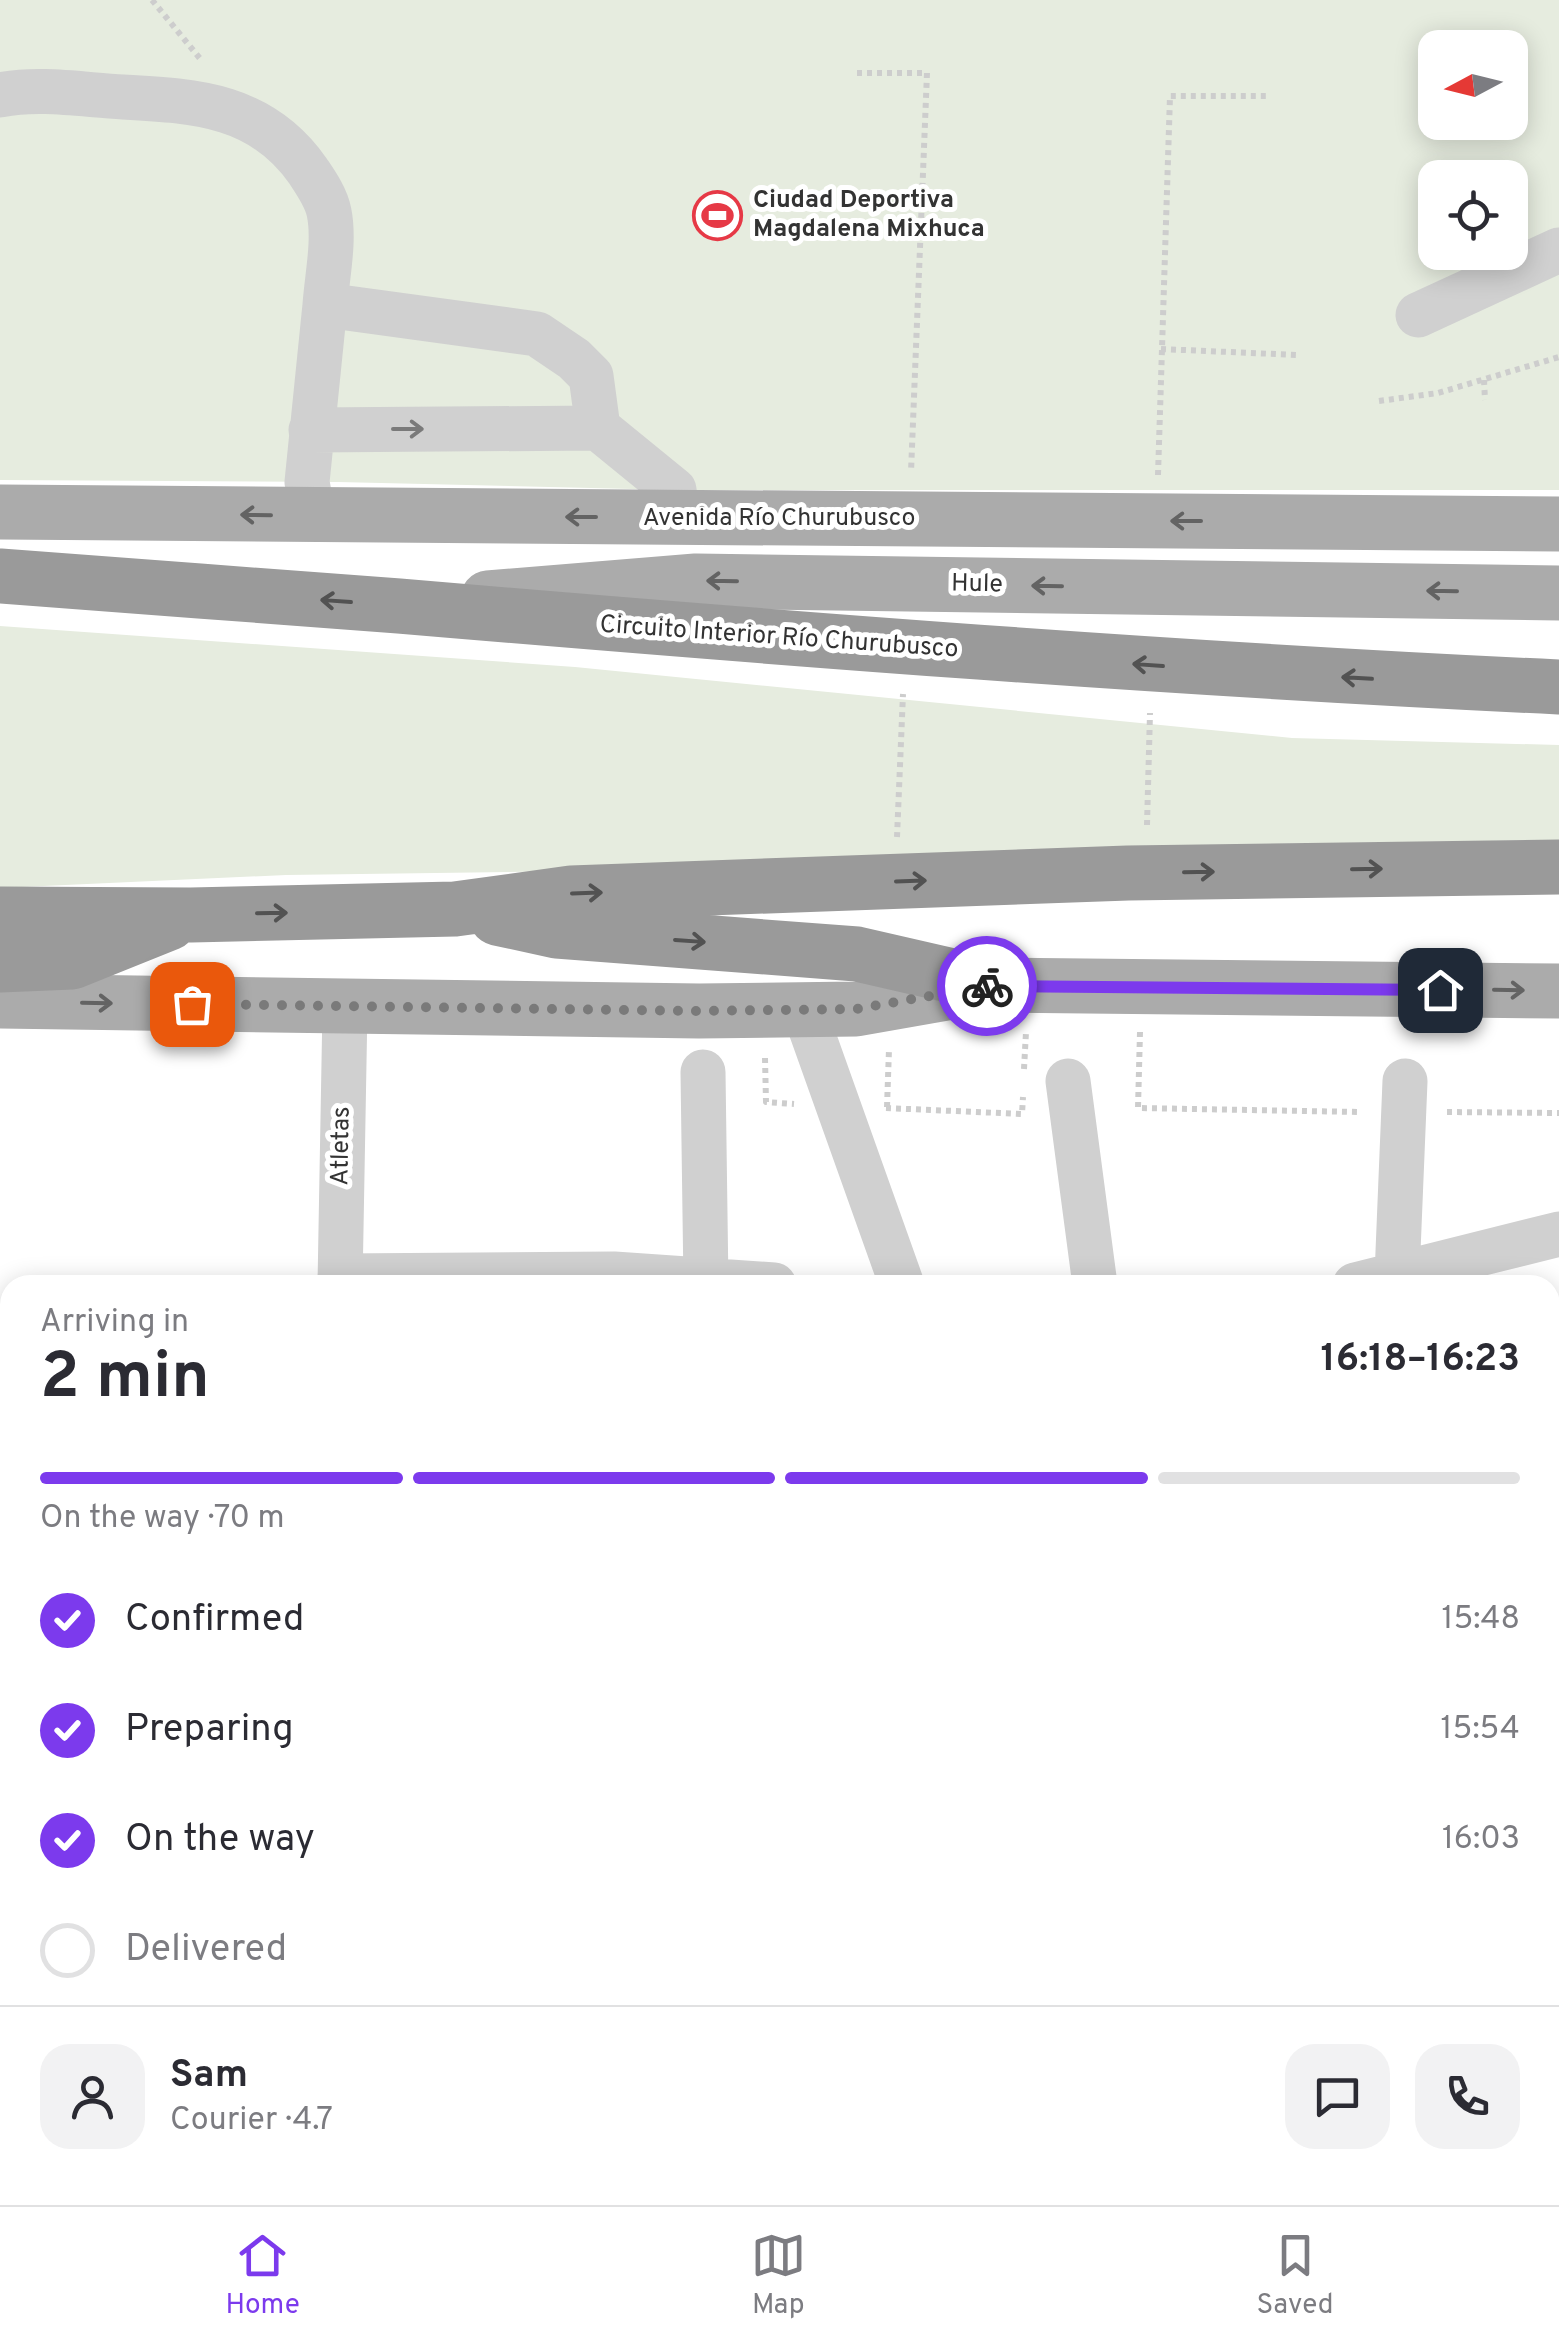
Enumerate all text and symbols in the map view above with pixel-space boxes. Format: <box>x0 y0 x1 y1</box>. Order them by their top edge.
north arrow <box>1418 30 1528 140</box>
map controls <box>1418 30 1528 270</box>
button: locate <box>1418 160 1528 270</box>
place label: Ciudad Deportiva Magdalena Mixhuca <box>753 185 985 246</box>
sports icon: Ciudad Deportiva Magdalena Mixhuca <box>692 189 744 241</box>
one-way arrow <box>392 420 424 438</box>
street label: Avenida Río Churubusco <box>643 503 915 535</box>
one-way arrow <box>240 506 272 524</box>
one-way arrow <box>565 508 598 526</box>
one-way arrow <box>1170 512 1202 530</box>
street label: Hule <box>951 569 1003 601</box>
one-way arrow <box>707 572 739 591</box>
one-way arrow <box>1032 576 1064 596</box>
one-way arrow <box>1427 582 1460 600</box>
one-way arrow <box>320 591 352 610</box>
street label: Circuito Interior Río Churubusco <box>599 610 959 666</box>
one-way arrow <box>1133 656 1165 675</box>
one-way arrow <box>1341 668 1373 687</box>
one-way arrow <box>1351 859 1383 878</box>
one-way arrow <box>1182 862 1214 882</box>
one-way arrow <box>895 871 927 890</box>
one-way arrow <box>570 883 602 902</box>
one-way arrow <box>256 903 288 922</box>
one-way arrow <box>673 932 705 951</box>
courier <box>937 936 1037 1036</box>
pin <box>1398 948 1483 1033</box>
icon: bike <box>960 959 1015 1014</box>
pin <box>150 962 235 1047</box>
icon: home <box>1413 963 1468 1018</box>
icon: bag <box>165 977 220 1032</box>
one-way arrow <box>1493 981 1525 1000</box>
one-way arrow <box>81 993 113 1012</box>
street label: Atletas <box>325 1106 359 1186</box>
text: Arriving in <box>40 1303 189 1343</box>
text: 16:18–16:23 <box>1320 1336 1520 1385</box>
text: 2 min <box>40 1339 210 1421</box>
text: On the way · 70 m <box>40 1499 285 1539</box>
icon: check <box>40 1593 95 1648</box>
text: Confirmed <box>125 1596 304 1645</box>
text: 15:48 <box>1442 1600 1520 1640</box>
icon: check <box>40 1703 95 1758</box>
text: Preparing <box>125 1706 294 1755</box>
text: 15:54 <box>1441 1710 1520 1750</box>
icon: check <box>40 1813 95 1868</box>
text: On the way <box>125 1816 315 1865</box>
text: 16:03 <box>1442 1820 1520 1860</box>
text: Delivered <box>125 1926 287 1975</box>
button: person <box>40 2044 145 2149</box>
button: chat <box>1285 2044 1390 2149</box>
button: phone <box>1415 2044 1520 2149</box>
text: Sam <box>170 2052 248 2101</box>
text: Courier · 4.7 <box>170 2101 333 2141</box>
tab: Home <box>225 2228 300 2324</box>
tab: Map <box>751 2228 806 2324</box>
tab: Saved <box>1257 2228 1334 2324</box>

